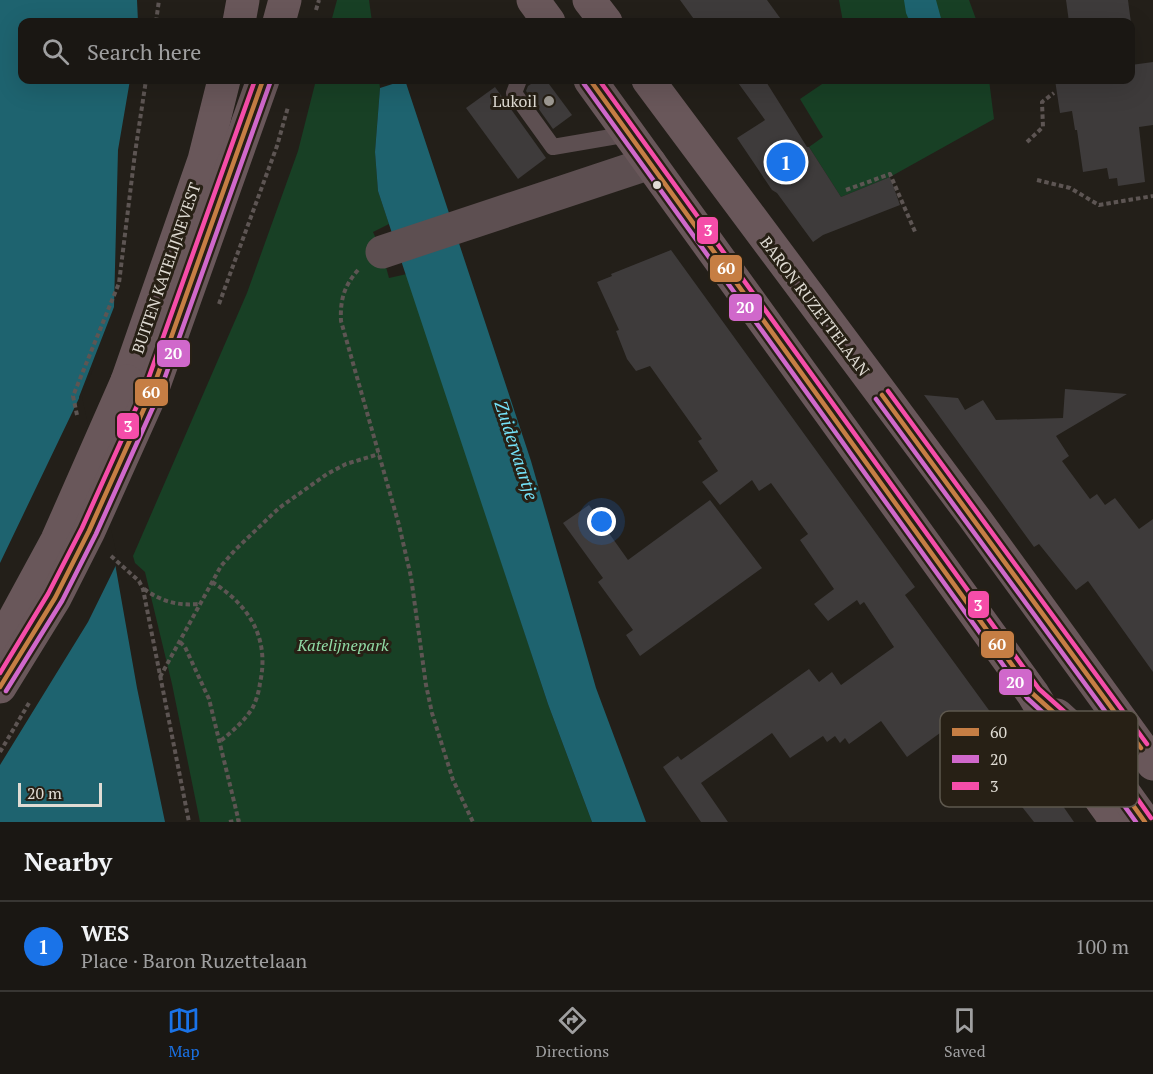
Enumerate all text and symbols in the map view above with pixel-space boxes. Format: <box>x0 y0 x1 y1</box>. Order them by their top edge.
search box <box>18 18 1135 84</box>
icon: search <box>39 35 72 68</box>
text: Search here <box>87 37 201 66</box>
place label: Lukoil <box>492 90 537 112</box>
marker: Lukoil <box>542 94 556 108</box>
pin: 1 <box>766 140 806 184</box>
street label: BUITEN KATELIJNEVEST <box>126 179 206 356</box>
unlabelled marker <box>651 179 663 191</box>
line badge: 3 <box>696 216 719 245</box>
text: 3 <box>703 219 713 241</box>
street label: BARON RUZETTELAAN <box>755 232 875 380</box>
line badge: 60 <box>709 254 743 283</box>
text: 60 <box>717 257 735 279</box>
line badge: 20 <box>728 293 763 322</box>
text: 20 <box>736 296 754 318</box>
line badge: 20 <box>156 339 191 368</box>
text: 20 <box>164 342 182 364</box>
line badge: 60 <box>134 378 169 407</box>
text: 60 <box>142 381 160 403</box>
water label: Zuidervaartje <box>490 397 544 503</box>
line badge: 3 <box>116 412 140 440</box>
text: 3 <box>123 415 133 437</box>
your location <box>587 507 616 536</box>
line badge: 3 <box>967 590 990 619</box>
text: 3 <box>973 594 983 616</box>
line badge: 60 <box>980 630 1015 659</box>
text: 60 <box>988 633 1006 655</box>
park label: Katelijnepark <box>296 634 389 656</box>
line badge: 20 <box>998 668 1033 696</box>
text: 20 <box>1006 671 1024 693</box>
legend <box>940 711 1138 807</box>
text: 60 <box>990 721 1007 743</box>
text: 20 <box>990 748 1007 770</box>
text: 3 <box>990 775 999 797</box>
scale bar <box>18 780 102 808</box>
text: 20 m <box>27 782 62 804</box>
text: Nearby <box>24 844 112 878</box>
text: WES <box>81 918 129 947</box>
text: 1 <box>38 933 49 960</box>
text: 100 m <box>1075 933 1129 960</box>
text: Place · Baron Ruzettelaan <box>81 947 307 974</box>
tab: Map <box>167 1004 200 1062</box>
tab: Directions <box>535 1004 609 1062</box>
tab: Saved <box>944 1004 986 1062</box>

